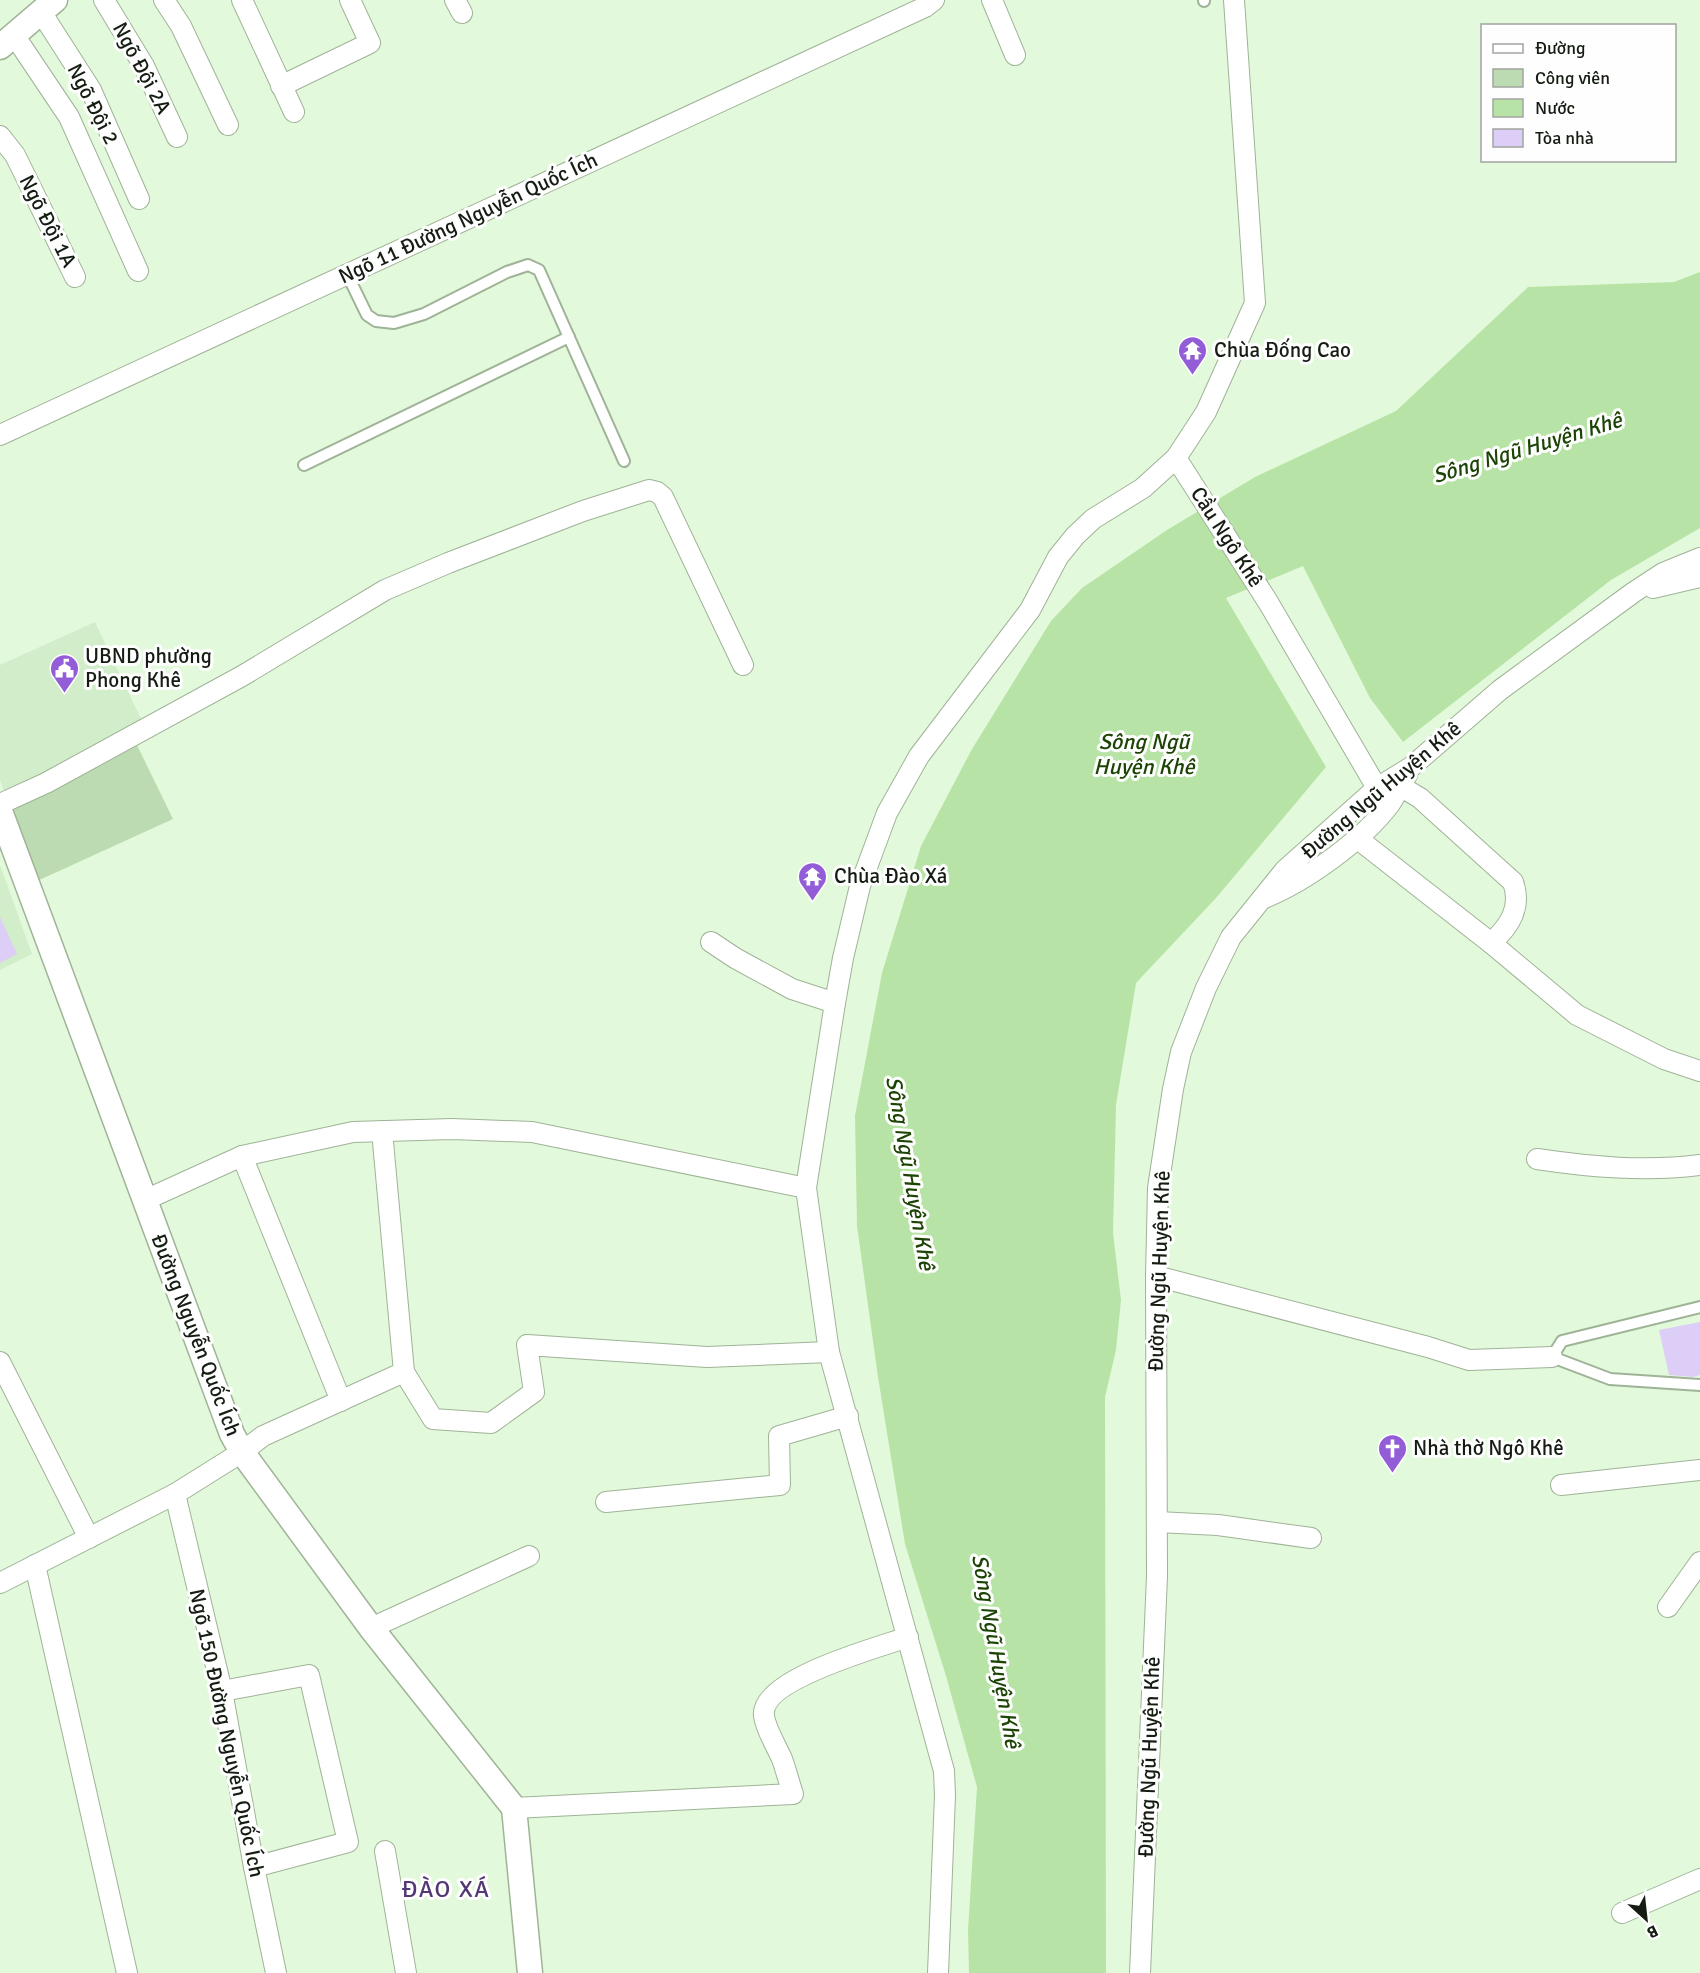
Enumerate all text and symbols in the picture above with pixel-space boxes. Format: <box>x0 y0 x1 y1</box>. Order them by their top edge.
street label: Ngõ Đội 2A <box>107 18 177 118</box>
legend <box>1481 24 1676 162</box>
text: Đường <box>1535 37 1586 59</box>
street label: Ngõ Đội 2 <box>62 59 124 149</box>
text: Công viên <box>1535 67 1610 89</box>
text: Nước <box>1535 97 1575 119</box>
text: Tòa nhà <box>1535 127 1594 149</box>
street label: Ngõ 11 Đường Nguyễn Quốc Ích <box>334 146 602 290</box>
street label: Ngõ Đội 1A <box>14 170 82 272</box>
temple icon: Chùa Đống Cao <box>1177 334 1209 376</box>
place label: Chùa Đống Cao <box>1214 337 1351 363</box>
water label: Sông Ngũ Huyện Khê <box>1429 405 1627 489</box>
street label: Cầu Ngô Khê <box>1185 482 1269 592</box>
place label: UBND phường Phong Khê <box>85 643 212 693</box>
public building icon: UBND phường Phong Khê <box>48 652 80 694</box>
street label: Đường Ngũ Huyện Khê <box>1296 715 1466 865</box>
water label: Sông Ngũ Huyện Khê <box>1094 728 1196 780</box>
temple icon: Chùa Đào Xá <box>797 860 829 902</box>
place label: Chùa Đào Xá <box>834 863 947 889</box>
water label: Sông Ngũ Huyện Khê <box>880 1074 941 1274</box>
street label: Đường Ngũ Huyện Khê <box>1142 1170 1176 1372</box>
street label: Đường Nguyễn Quốc Ích <box>145 1230 247 1440</box>
church icon: Nhà thờ Ngô Khê <box>1376 1432 1408 1474</box>
place label: Nhà thờ Ngô Khê <box>1413 1435 1564 1461</box>
water label: Sông Ngũ Huyện Khê <box>966 1552 1027 1752</box>
street label: Ngõ 150 Đường Nguyễn Quốc Ích <box>184 1586 270 1880</box>
street label: Đường Ngũ Huyện Khê <box>1132 1656 1166 1858</box>
district label: ĐÀO XÁ <box>402 1874 490 1904</box>
north arrow <box>1616 1889 1676 1949</box>
text: B <box>1643 1920 1661 1943</box>

